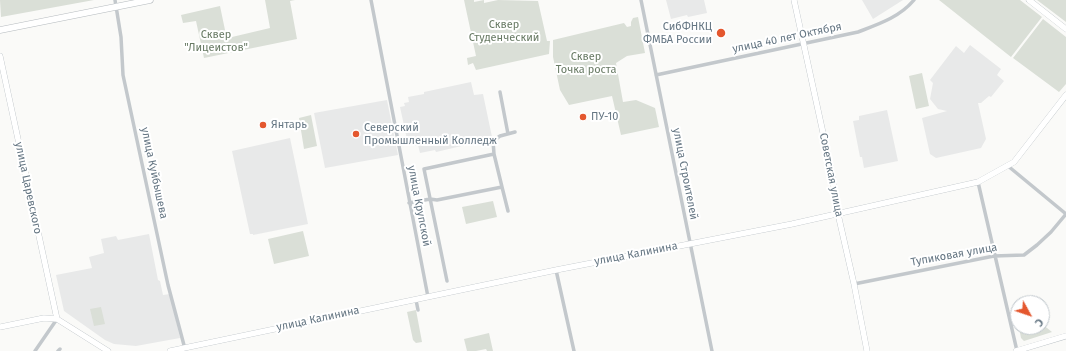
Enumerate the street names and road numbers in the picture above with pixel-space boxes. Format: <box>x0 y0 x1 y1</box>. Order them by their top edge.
street label: улица 40 лет Октября <box>731 20 843 56</box>
street label: улица Куйбышева <box>138 126 170 220</box>
street label: улица Строителей <box>670 127 700 221</box>
street label: Советская улица <box>816 132 846 218</box>
street label: улица Царевского <box>12 141 44 235</box>
street label: улица Крупской <box>405 164 433 248</box>
street label: улица Калинина <box>593 239 679 269</box>
street label: Тупиковая улица <box>910 241 998 269</box>
street label: улица Калинина <box>275 304 361 334</box>

